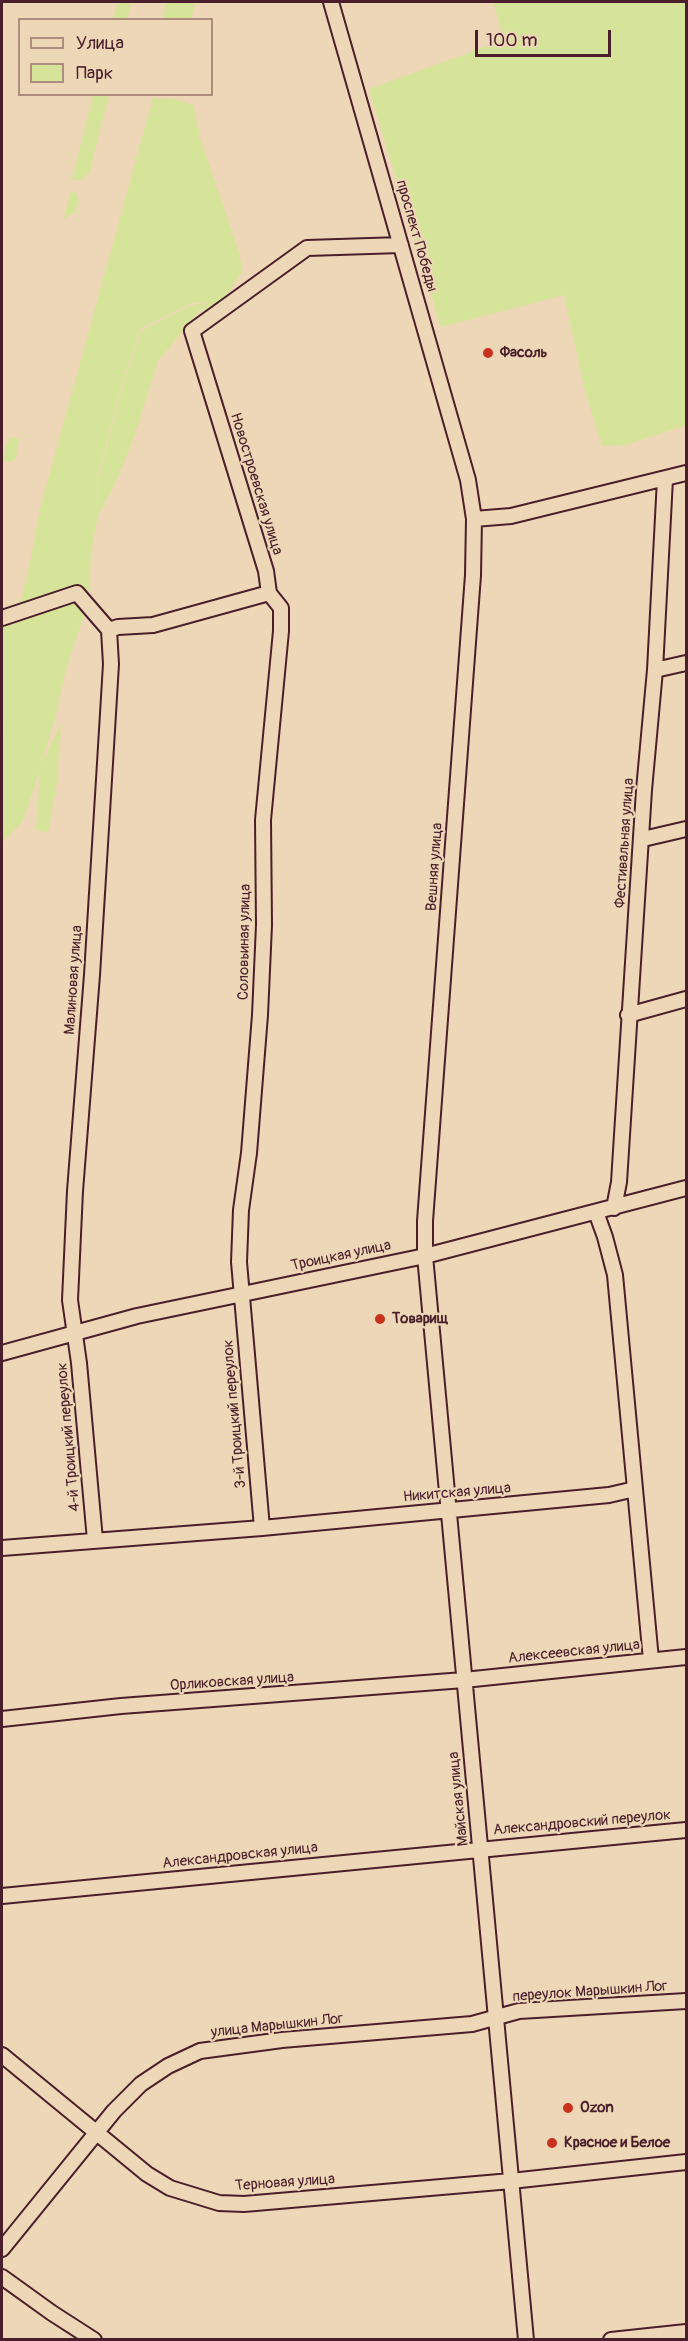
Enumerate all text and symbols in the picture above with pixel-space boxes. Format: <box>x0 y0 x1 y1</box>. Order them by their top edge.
legend <box>18 18 213 96</box>
scale bar <box>478 18 614 56</box>
text: 100 m <box>486 29 538 52</box>
text: Улица <box>76 32 124 55</box>
text: Парк <box>76 62 113 85</box>
street label: проспект Победы <box>391 178 441 294</box>
place label: Фасоль <box>500 344 547 362</box>
marker: Фасоль <box>481 346 495 360</box>
street label: Новостроевская улица <box>226 411 286 557</box>
street label: Фестивальная улица <box>611 777 639 909</box>
street label: Вешняя улица <box>423 822 447 912</box>
street label: Соловьиная улица <box>235 884 255 1000</box>
street label: Малиновая улица <box>61 925 87 1035</box>
street label: Троицкая улица <box>289 1237 393 1275</box>
place label: Товарищ <box>392 1310 449 1328</box>
marker: Товарищ <box>373 1312 387 1326</box>
street label: 3-й Троицкий переулок <box>220 1339 250 1489</box>
street label: 4-й Троицкий переулок <box>54 1362 84 1512</box>
street label: Никитская улица <box>402 1479 512 1507</box>
street label: Алексеевская улица <box>507 1636 641 1668</box>
street label: Орликовская улица <box>169 1669 295 1695</box>
street label: Майская улица <box>445 1751 473 1847</box>
street label: Александровский переулок <box>492 1806 672 1840</box>
street label: Александровская улица <box>161 1839 319 1873</box>
street label: переулок Марышкин Лог <box>512 1978 668 2006</box>
street label: улица Марышкин Лог <box>210 2010 344 2042</box>
place label: Ozon <box>580 2099 614 2117</box>
marker: Ozon <box>561 2101 575 2115</box>
place label: Красное и Белое <box>564 2134 670 2152</box>
marker: Красное и Белое <box>545 2136 559 2150</box>
street label: Терновая улица <box>234 2171 336 2195</box>

